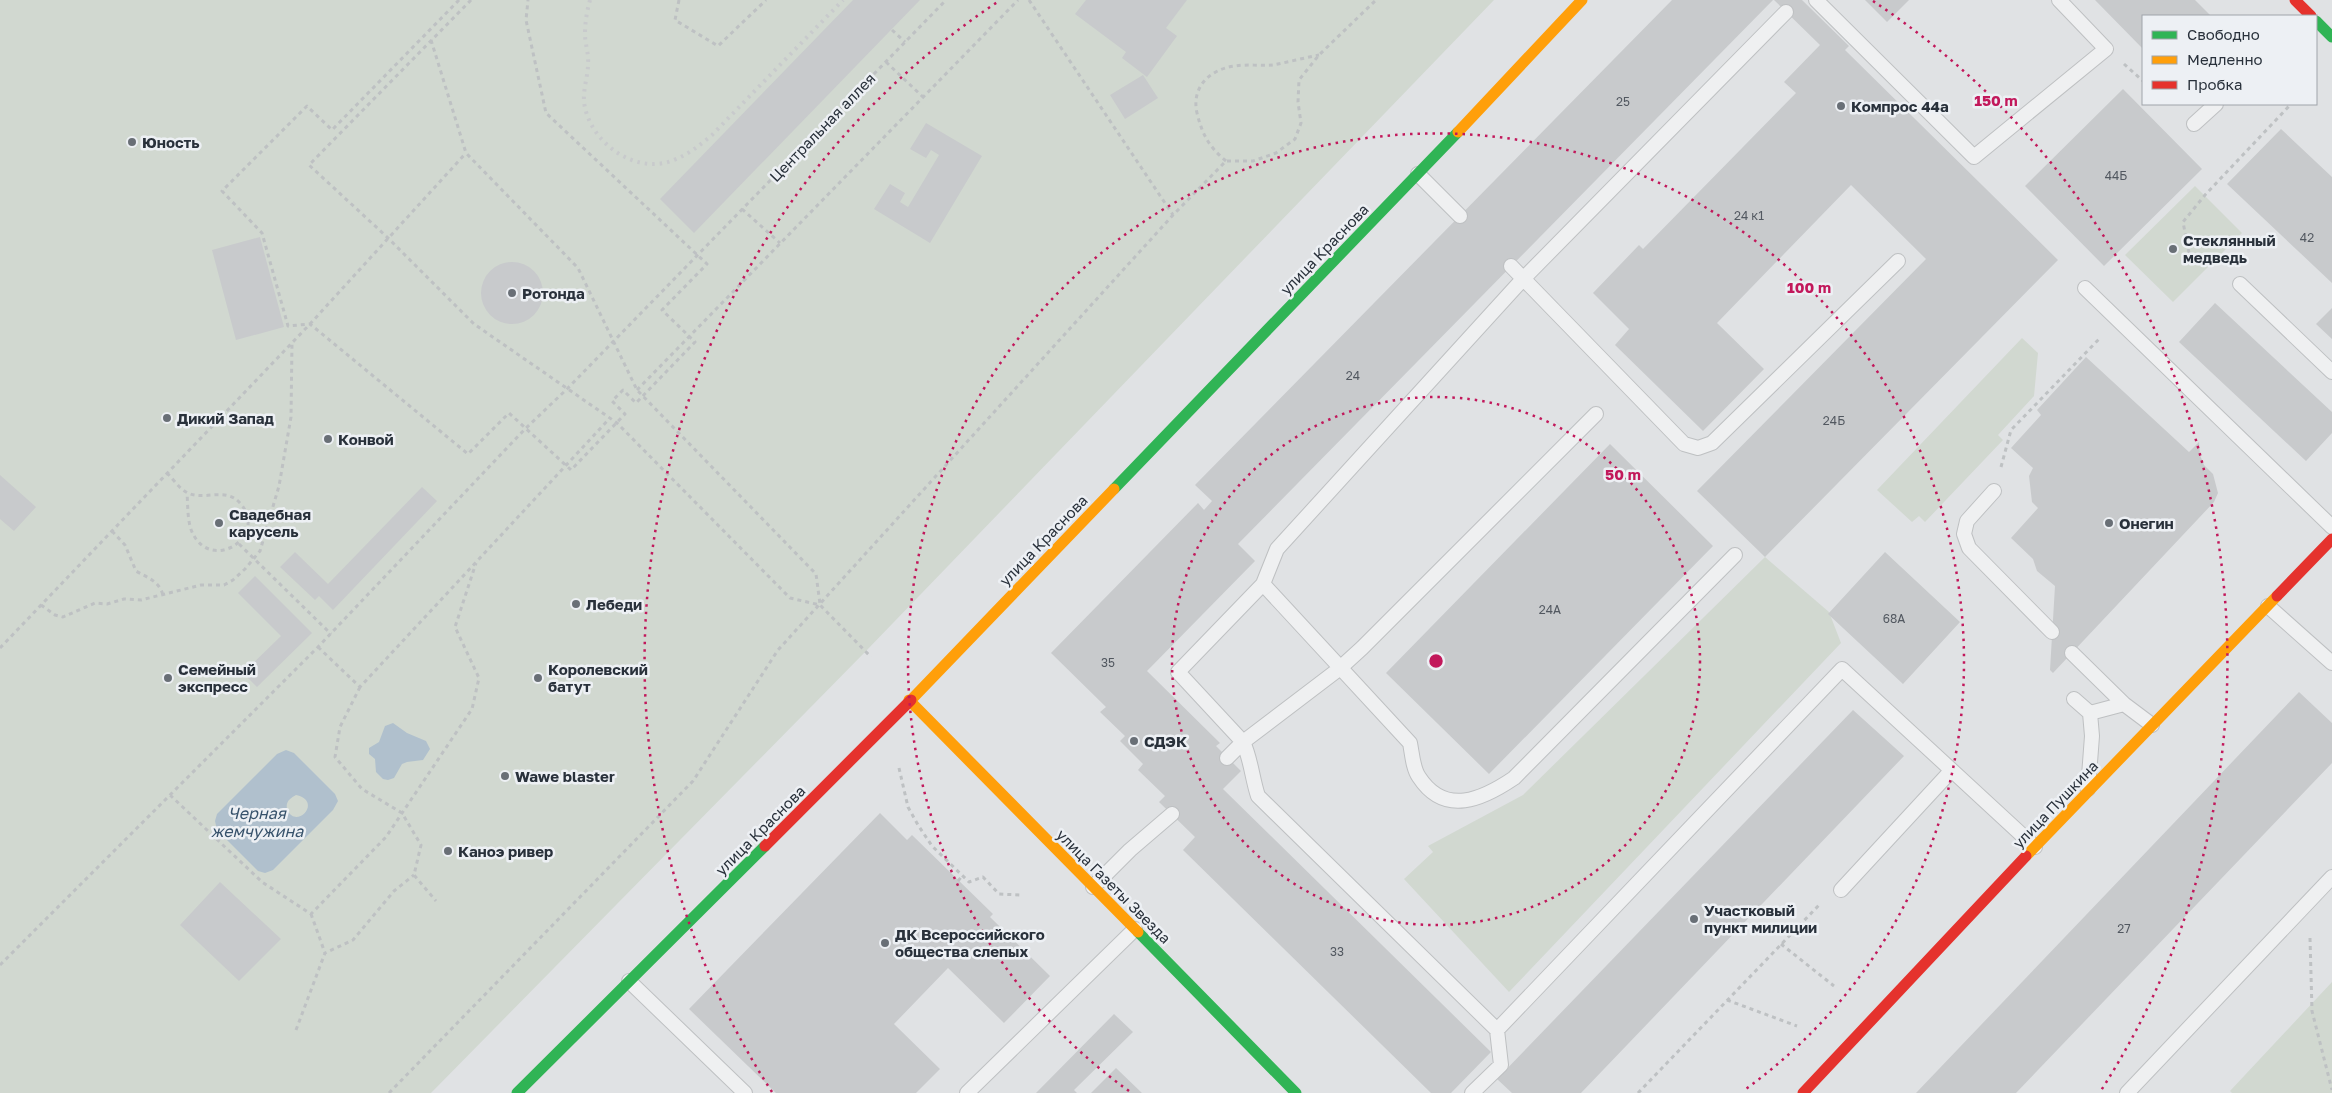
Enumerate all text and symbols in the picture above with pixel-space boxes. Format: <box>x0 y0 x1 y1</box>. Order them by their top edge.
legend <box>2142 15 2317 105</box>
text: Свободно <box>2187 25 2260 43</box>
text: Медленно <box>2187 50 2263 68</box>
street label: Центральная аллея <box>765 69 879 185</box>
text: Пробка <box>2187 75 2242 93</box>
text: 150 m <box>1974 91 2018 109</box>
house number: 25 <box>1616 94 1630 109</box>
place label: Компрос 44а <box>1851 97 1949 115</box>
marker: Компрос 44а <box>1835 100 1847 112</box>
place label: Юность <box>142 133 200 151</box>
marker: Юность <box>126 136 138 148</box>
house number: 44Б <box>2105 168 2127 183</box>
street label: улица Краснова <box>1276 200 1372 298</box>
house number: 24 к1 <box>1734 208 1764 223</box>
house number: 42 <box>2300 230 2314 245</box>
place label: Стеклянный медведь <box>2183 231 2276 266</box>
marker: Стеклянный медведь <box>2167 243 2179 255</box>
text: 100 m <box>1787 278 1831 296</box>
place label: Ротонда <box>522 284 585 302</box>
marker: Ротонда <box>506 287 518 299</box>
house number: 24 <box>1346 368 1360 383</box>
place label: Дикий Запад <box>177 409 275 427</box>
marker: Дикий Запад <box>161 412 173 424</box>
house number: 24Б <box>1823 413 1845 428</box>
place label: Конвой <box>338 430 394 448</box>
marker: Конвой <box>322 433 334 445</box>
text: 50 m <box>1605 465 1641 483</box>
street label: улица Краснова <box>995 491 1091 589</box>
place label: Свадебная карусель <box>229 505 311 540</box>
place label: Онегин <box>2119 514 2174 532</box>
marker: Свадебная карусель <box>213 517 225 529</box>
marker: Онегин <box>2103 517 2115 529</box>
place label: Лебеди <box>586 595 642 613</box>
marker: Лебеди <box>570 598 582 610</box>
house number: 24А <box>1539 602 1561 617</box>
house number: 68А <box>1883 611 1905 626</box>
centre of rings <box>1427 652 1445 670</box>
house number: 35 <box>1101 655 1115 670</box>
place label: Семейный экспресс <box>178 660 256 695</box>
place label: Королевский батут <box>548 660 648 695</box>
marker: Семейный экспресс <box>162 672 174 684</box>
marker: Королевский батут <box>532 672 544 684</box>
place label: СДЭК <box>1144 732 1187 750</box>
marker: СДЭК <box>1128 735 1140 747</box>
street label: улица Пушкина <box>2009 756 2101 852</box>
place label: Wawe blaster <box>515 767 615 785</box>
marker: Wawe blaster <box>499 770 511 782</box>
street label: улица Краснова <box>711 781 809 879</box>
water label: Черная жемчужина <box>211 803 304 841</box>
street label: улица Газеты Звезда <box>1053 825 1175 947</box>
place label: Каноэ ривер <box>458 842 553 860</box>
marker: Каноэ ривер <box>442 845 454 857</box>
place label: Участковый пункт милиции <box>1704 901 1817 936</box>
marker: Участковый пункт милиции <box>1688 913 1700 925</box>
house number: 27 <box>2117 921 2131 936</box>
place label: ДК Всероссийского общества слепых <box>895 925 1045 960</box>
marker: ДК Всероссийского общества слепых <box>879 937 891 949</box>
house number: 33 <box>1330 944 1344 959</box>

